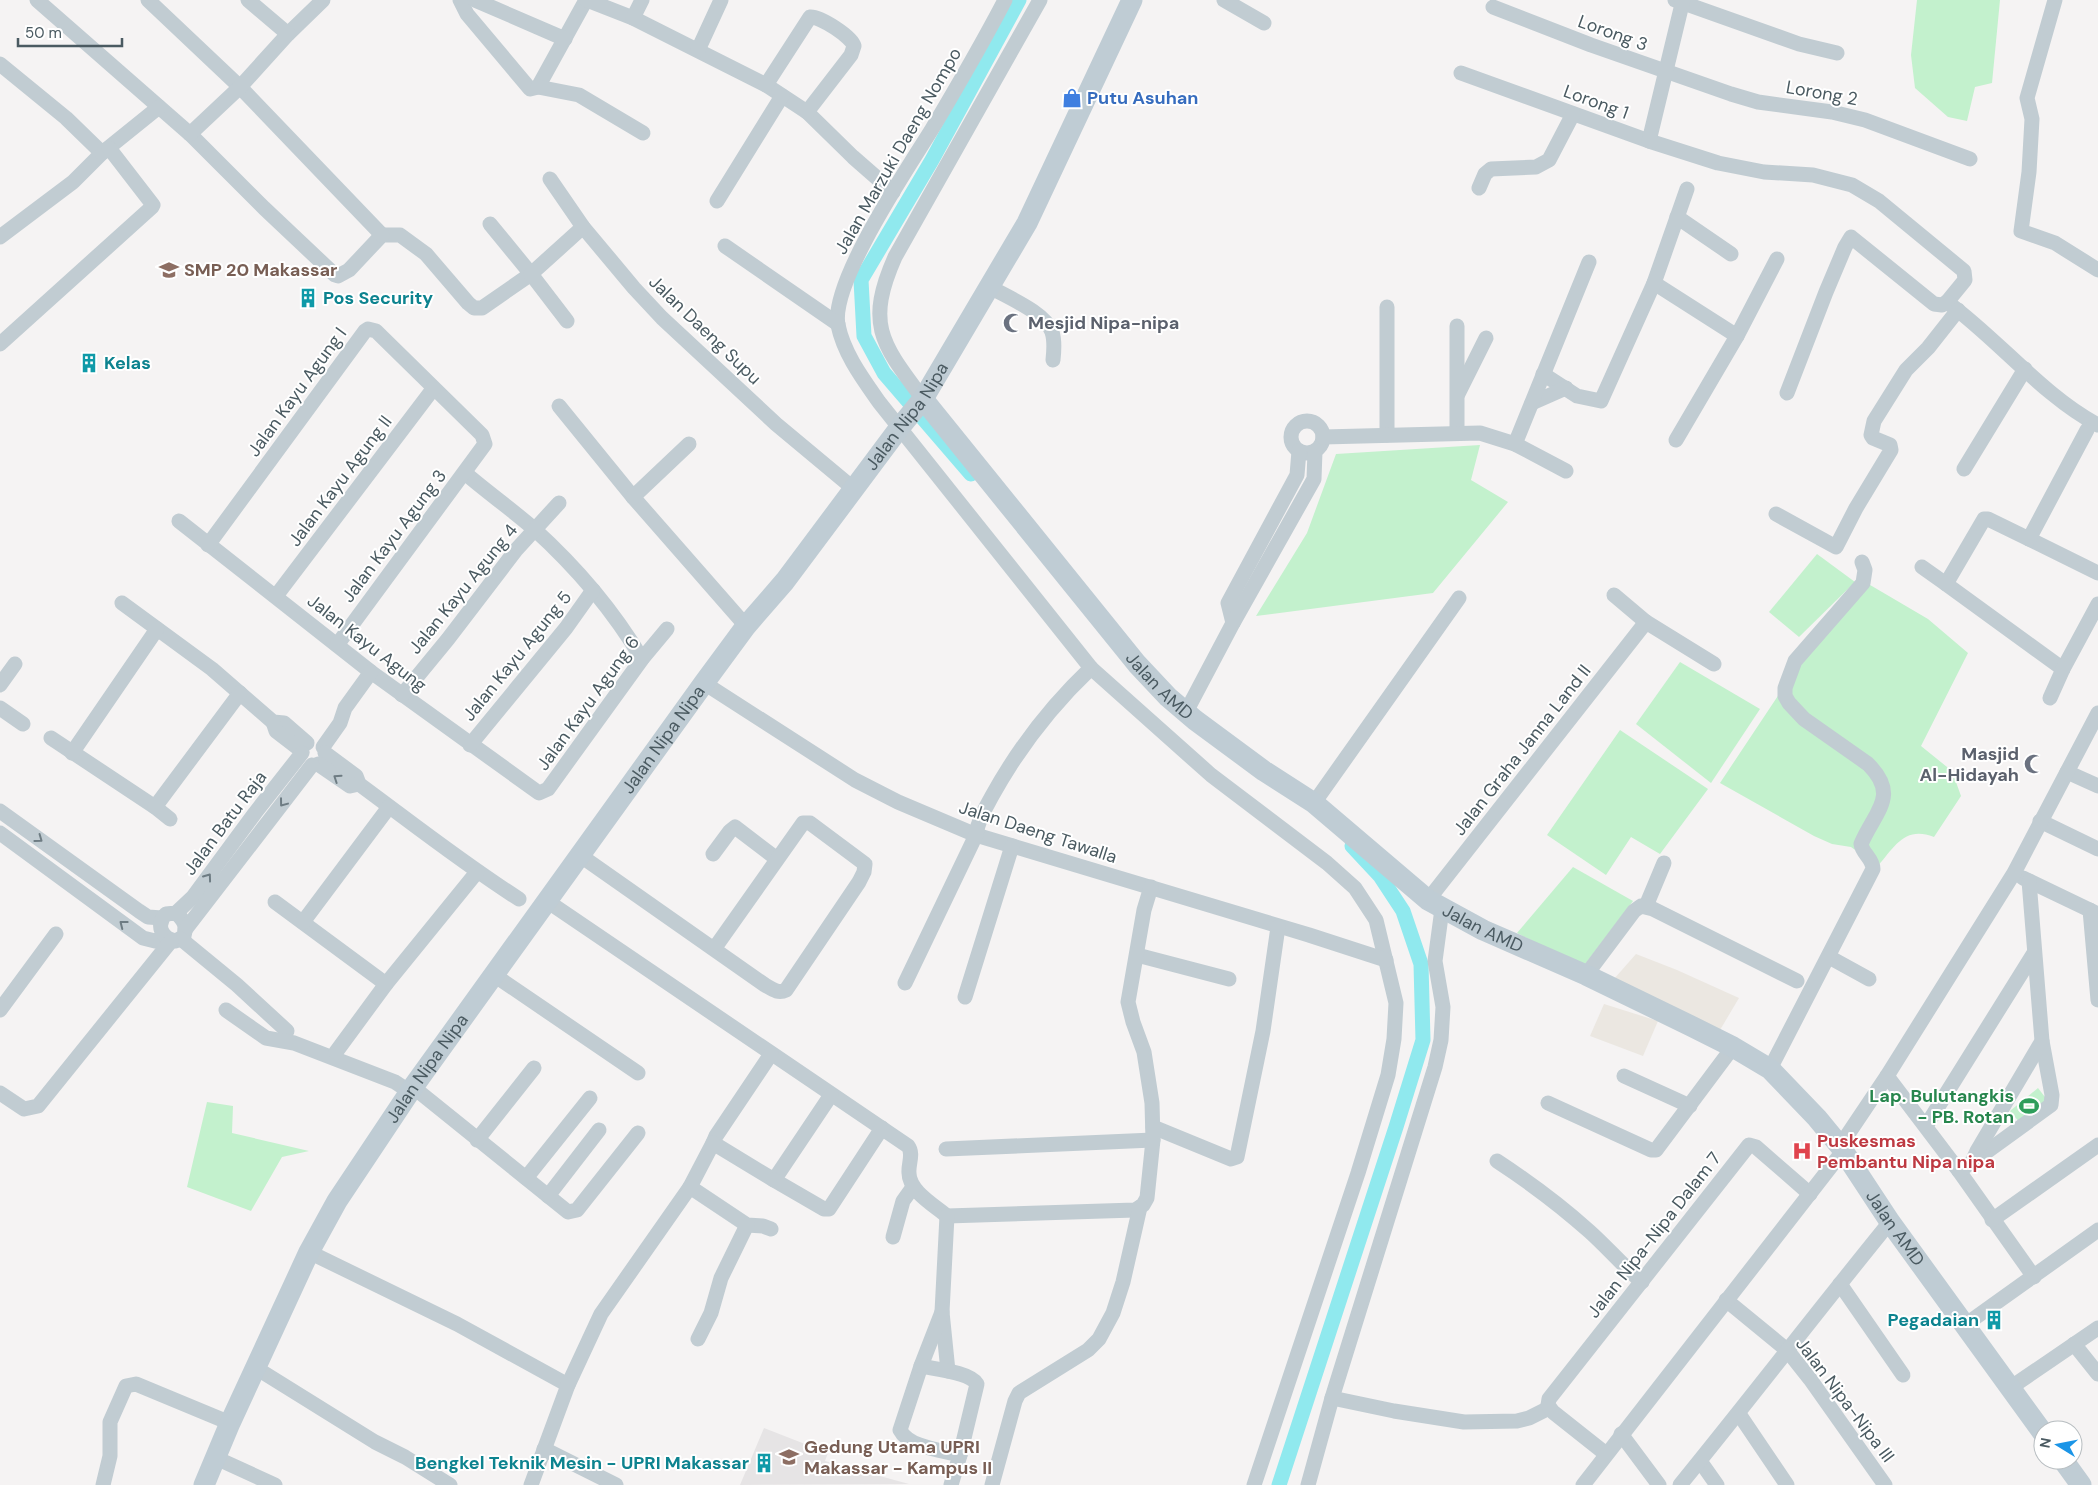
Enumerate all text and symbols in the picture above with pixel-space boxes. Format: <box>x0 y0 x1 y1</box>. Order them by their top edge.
street label: Lorong 3 <box>1575 9 1651 57</box>
scale bar <box>18 15 121 47</box>
text: 50 m <box>25 23 62 43</box>
street label: Jalan Marzuki Daeng Nompo <box>829 43 967 259</box>
street label: Lorong 2 <box>1784 75 1860 111</box>
street label: Lorong 1 <box>1560 79 1632 125</box>
place label: Putu Asuhan <box>1087 86 1198 110</box>
shop icon: Putu Asuhan <box>1061 87 1083 109</box>
place label: SMP 20 Makassar <box>184 258 337 282</box>
school or university icon: SMP 20 Makassar <box>158 259 180 281</box>
street label: Jalan Daeng Supu <box>644 270 766 390</box>
place label: Pos Security <box>323 286 433 310</box>
building icon: Pos Security <box>297 287 319 309</box>
place label: Mesjid Nipa-nipa <box>1028 311 1179 335</box>
mosque icon: Mesjid Nipa-nipa <box>1002 312 1024 334</box>
street label: Jalan Kayu Agung I <box>242 323 352 461</box>
place label: Kelas <box>104 351 151 375</box>
building icon: Kelas <box>78 352 100 374</box>
street label: Jalan Nipa Nipa <box>860 358 954 475</box>
street label: Jalan Kayu Agung II <box>283 411 397 551</box>
street label: Jalan Kayu Agung 3 <box>336 465 452 607</box>
street label: Jalan Kayu Agung 4 <box>403 519 523 659</box>
street label: Jalan Kayu Agung 5 <box>457 586 577 726</box>
street label: Jalan Kayu Agung <box>302 589 432 697</box>
street label: Jalan Kayu Agung 6 <box>531 631 645 775</box>
street label: Jalan AMD <box>1120 647 1198 725</box>
street label: Jalan Graha Janna Land II <box>1448 660 1596 840</box>
street label: Jalan Nipa Nipa <box>616 680 711 799</box>
place label: Masjid Al-Hidayah <box>1919 742 2019 787</box>
mosque icon: Masjid Al-Hidayah <box>2023 753 2045 775</box>
street label: Jalan Batu Raja <box>178 766 272 880</box>
one-way arrow <box>334 775 343 784</box>
street label: Jalan Daeng Tawalla <box>956 795 1120 869</box>
one-way arrow <box>280 797 288 806</box>
one-way arrow <box>34 833 43 842</box>
one-way arrow <box>202 873 211 883</box>
street label: Jalan AMD <box>1438 898 1527 958</box>
one-way arrow <box>120 921 129 929</box>
street label: Jalan Nipa Nipa <box>380 1009 474 1128</box>
place label: Lap. Bulutangkis - PB. Rotan <box>1869 1084 2014 1129</box>
sports icon: Lap. Bulutangkis - PB. Rotan <box>2018 1095 2040 1117</box>
place label: Puskesmas Pembantu Nipa nipa <box>1817 1129 1995 1174</box>
hospital icon: Puskesmas Pembantu Nipa nipa <box>1791 1140 1813 1162</box>
street label: Jalan Nipa-Nipa Dalam 7 <box>1582 1147 1726 1323</box>
street label: Jalan AMD <box>1860 1186 1930 1271</box>
place label: Pegadaian <box>1888 1308 1979 1332</box>
building icon: Pegadaian <box>1983 1309 2005 1331</box>
street label: Jalan Nipa-Nipa III <box>1790 1333 1900 1467</box>
north arrow <box>2033 1420 2083 1470</box>
place label: Gedung Utama UPRI Makassar - Kampus II <box>804 1435 992 1480</box>
text: N <box>2035 1436 2055 1449</box>
school or university icon: Gedung Utama UPRI Makassar - Kampus II <box>778 1446 800 1468</box>
place label: Bengkel Teknik Mesin - UPRI Makassar <box>415 1451 749 1475</box>
building icon: Bengkel Teknik Mesin - UPRI Makassar <box>753 1452 775 1474</box>

